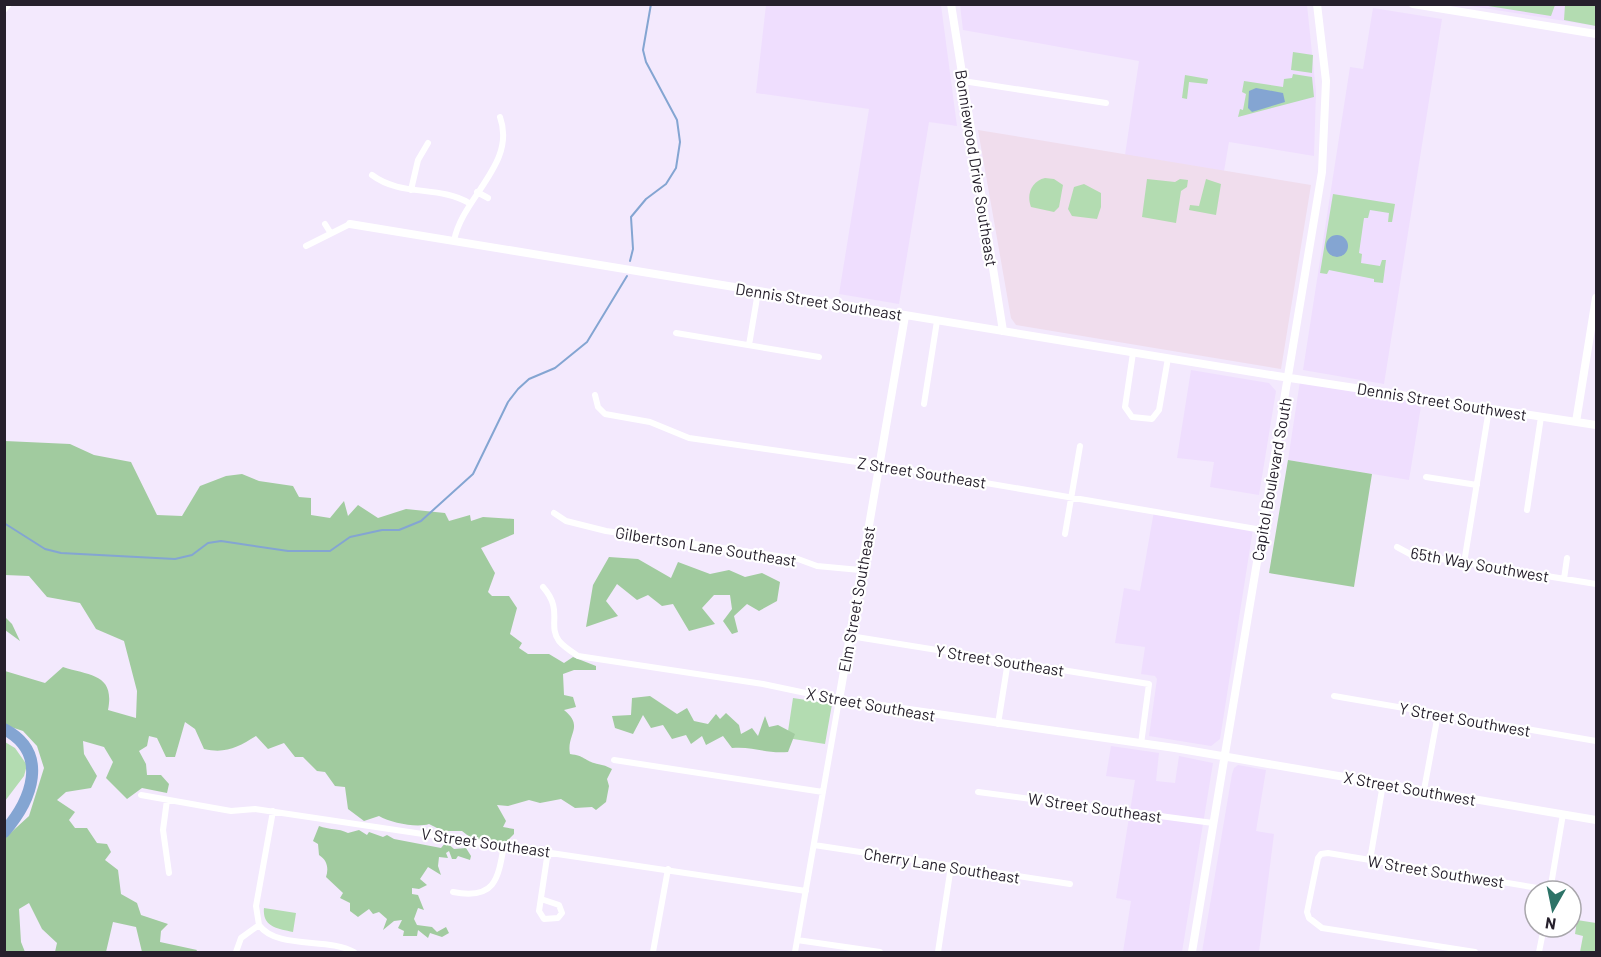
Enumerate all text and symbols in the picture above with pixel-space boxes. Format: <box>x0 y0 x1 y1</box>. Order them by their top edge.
street label: Bonniewood Drive Southeast <box>952 68 1002 268</box>
street label: Dennis Street Southeast <box>734 278 904 324</box>
street label: Dennis Street Southwest <box>1356 378 1528 424</box>
street label: Capitol Boulevard South <box>1247 396 1295 562</box>
street label: Z Street Southeast <box>856 452 988 492</box>
street label: Gilbertson Lane Southeast <box>614 522 798 570</box>
street label: Elm Street Southeast <box>834 525 878 673</box>
street label: 65th Way Southwest <box>1409 542 1551 586</box>
street label: Y Street Southeast <box>934 640 1066 680</box>
street label: X Street Southeast <box>805 683 937 725</box>
street label: Y Street Southwest <box>1398 698 1532 740</box>
street label: X Street Southwest <box>1343 767 1477 809</box>
street label: W Street Southeast <box>1027 788 1163 826</box>
street label: V Street Southeast <box>420 824 552 860</box>
street label: Cherry Lane Southeast <box>862 843 1022 887</box>
street label: W Street Southwest <box>1366 851 1506 891</box>
north arrow <box>1523 879 1583 939</box>
text: N <box>1544 914 1557 935</box>

